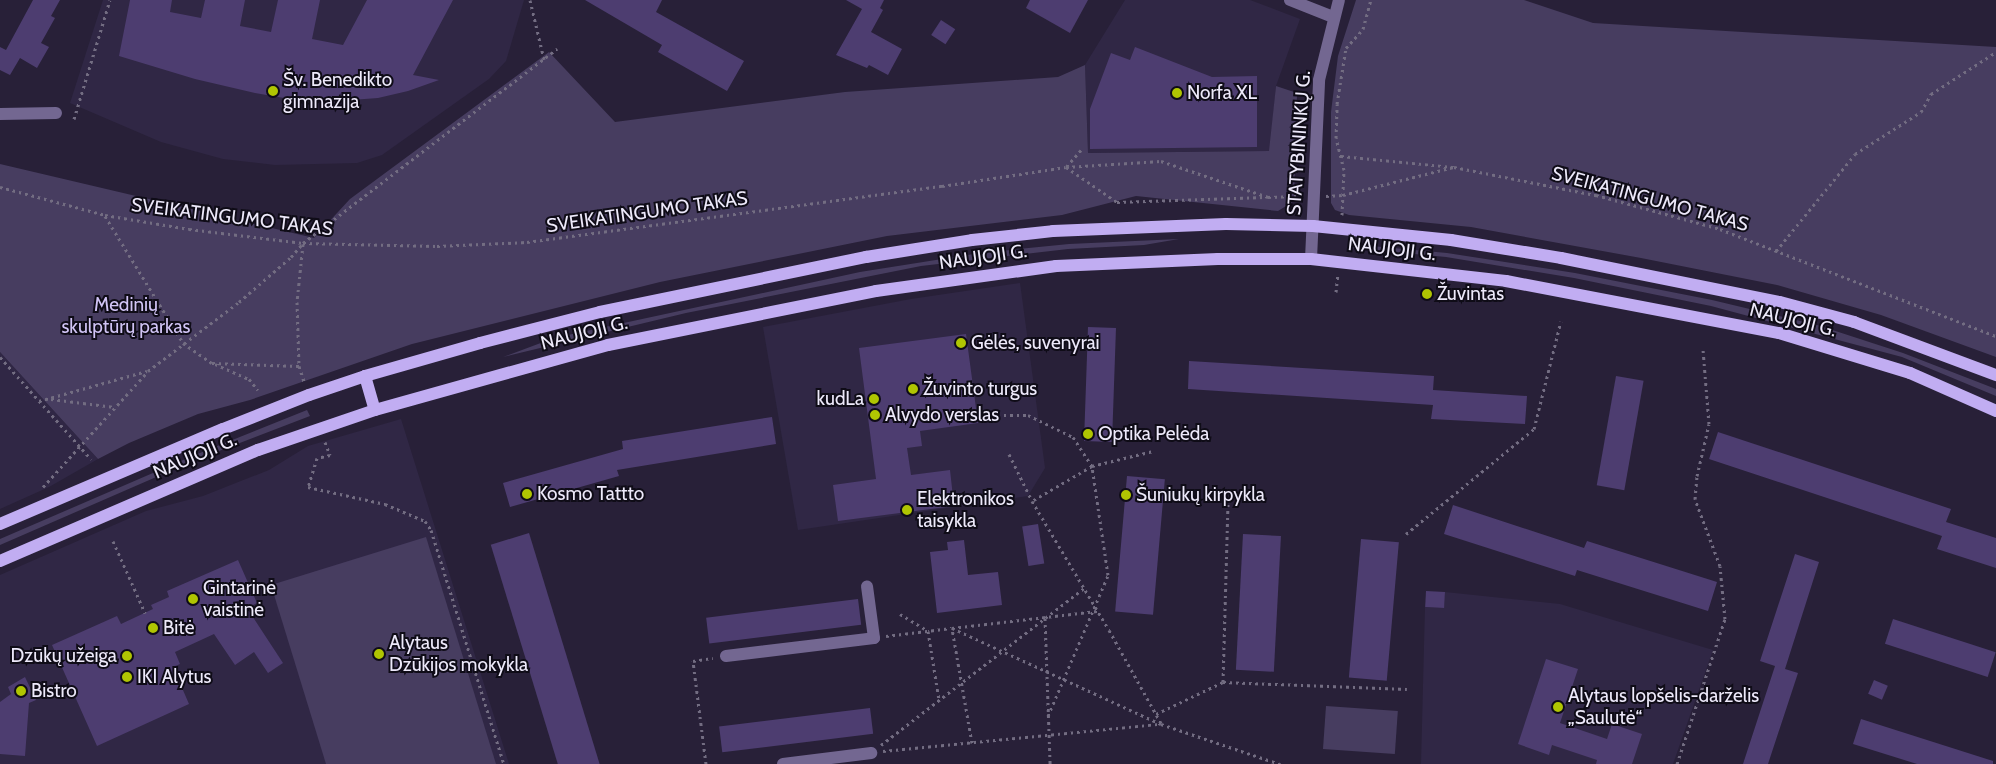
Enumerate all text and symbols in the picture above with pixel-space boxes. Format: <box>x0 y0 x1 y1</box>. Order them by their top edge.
place label: Šv. Benedikto gimnazija <box>283 69 392 113</box>
street label: STATYBININKŲ G. <box>1283 70 1315 216</box>
place label: Norfa XL <box>1187 82 1257 104</box>
marker: Šv. Benedikto gimnazija <box>267 85 279 97</box>
marker: Norfa XL <box>1171 87 1183 99</box>
street label: SVEIKATINGUMO TAKAS <box>1549 162 1751 236</box>
street label: SVEIKATINGUMO TAKAS <box>545 187 749 237</box>
street label: SVEIKATINGUMO TAKAS <box>130 193 334 241</box>
street label: NAUJOJI G. <box>1347 232 1437 266</box>
street label: NAUJOJI G. <box>937 240 1029 274</box>
place label: Žuvintas <box>1437 283 1504 305</box>
marker: Žuvintas <box>1421 288 1433 300</box>
park label: Medinių skulptūrų parkas <box>62 294 190 338</box>
street label: NAUJOJI G. <box>1747 298 1839 342</box>
street label: NAUJOJI G. <box>538 311 630 355</box>
place label: Gėlės, suvenyrai <box>971 332 1100 354</box>
marker: Gėlės, suvenyrai <box>955 337 967 349</box>
place label: Žuvinto turgus <box>923 378 1037 400</box>
marker: Žuvinto turgus <box>907 383 919 395</box>
place label: kudLa <box>817 388 864 410</box>
marker: kudLa <box>868 393 880 405</box>
place label: Alvydo verslas <box>885 404 999 426</box>
marker: Alvydo verslas <box>869 409 881 421</box>
place label: Optika Pelėda <box>1098 423 1209 445</box>
street label: NAUJOJI G. <box>150 428 240 484</box>
marker: Optika Pelėda <box>1082 428 1094 440</box>
place label: Kosmo Tattto <box>537 483 644 505</box>
place label: Šuniukų kirpykla <box>1136 484 1265 506</box>
marker: Kosmo Tattto <box>521 488 533 500</box>
place label: Elektronikos taisykla <box>917 488 1014 532</box>
marker: Šuniukų kirpykla <box>1120 489 1132 501</box>
marker: Elektronikos taisykla <box>901 504 913 516</box>
place label: Gintarinė vaistinė <box>203 577 276 621</box>
marker: Gintarinė vaistinė <box>187 593 199 605</box>
place label: Bitė <box>163 617 194 639</box>
marker: Bitė <box>147 622 159 634</box>
place label: Alytaus Dzūkijos mokykla <box>389 632 528 676</box>
place label: Dzūkų užeiga <box>11 645 117 667</box>
marker: Alytaus Dzūkijos mokykla <box>373 648 385 660</box>
marker: Dzūkų užeiga <box>121 650 133 662</box>
place label: IKI Alytus <box>137 666 211 688</box>
marker: IKI Alytus <box>121 671 133 683</box>
place label: Bistro <box>31 680 77 702</box>
marker: Bistro <box>15 685 27 697</box>
place label: Alytaus lopšelis-darželis „Saulutė“ <box>1568 685 1759 729</box>
marker: Alytaus lopšelis-darželis „Saulutė“ <box>1552 701 1564 713</box>

